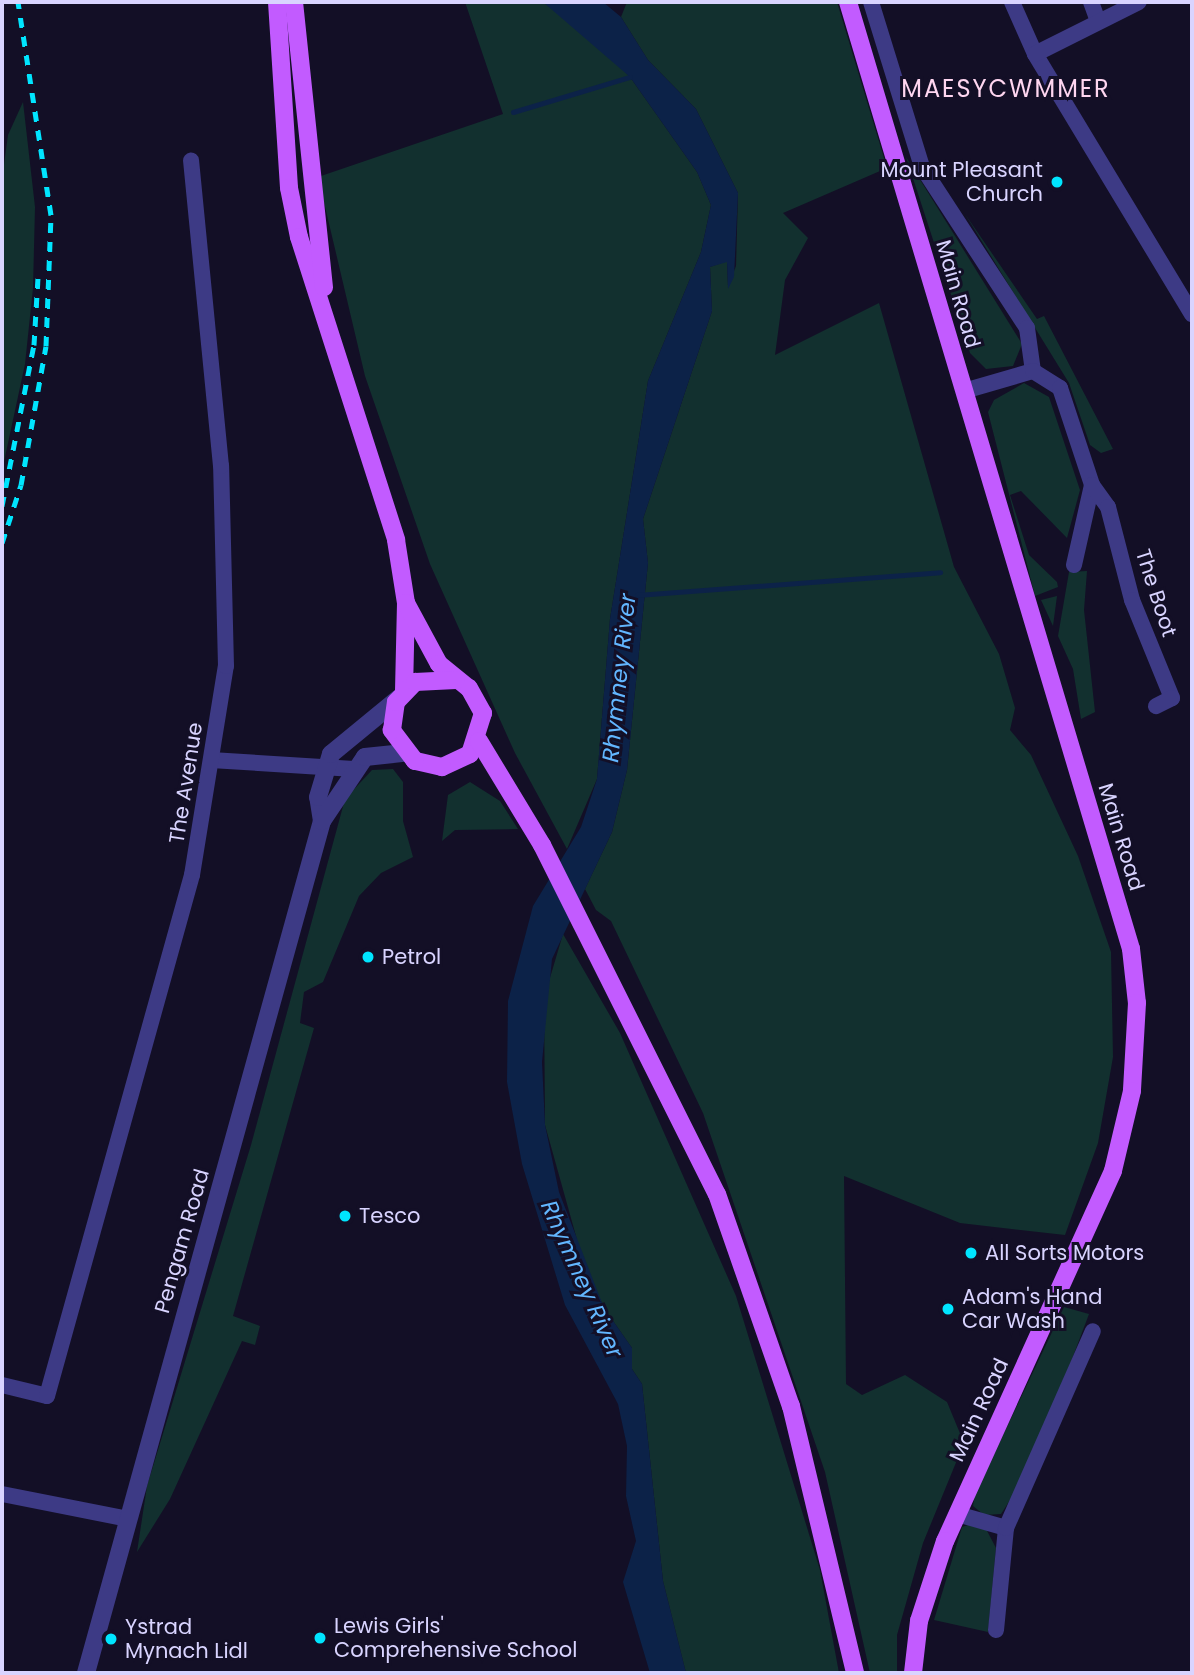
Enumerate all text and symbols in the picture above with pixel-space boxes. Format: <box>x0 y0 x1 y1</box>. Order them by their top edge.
district label: MAESYCWMMER <box>903 75 1109 103</box>
place label: Mount Pleasant Church <box>881 157 1043 207</box>
marker: Mount Pleasant Church <box>1049 174 1065 190</box>
street label: Main Road <box>931 237 985 351</box>
street label: The Boot <box>1130 546 1182 640</box>
water label: Rhymney River <box>596 592 642 764</box>
street label: The Avenue <box>164 721 208 845</box>
street label: Main Road <box>1093 780 1149 894</box>
place label: Petrol <box>382 944 441 970</box>
marker: Petrol <box>360 949 376 965</box>
street label: Pengam Road <box>149 1166 215 1316</box>
water label: Rhymney River <box>535 1196 629 1362</box>
place label: Tesco <box>359 1203 421 1229</box>
marker: Tesco <box>337 1208 353 1224</box>
place label: All Sorts Motors <box>985 1240 1144 1266</box>
marker: All Sorts Motors <box>963 1245 979 1261</box>
place label: Adam's Hand Car Wash <box>962 1284 1102 1334</box>
marker: Adam's Hand Car Wash <box>940 1301 956 1317</box>
street label: Main Road <box>944 1354 1014 1466</box>
place label: Lewis Girls' Comprehensive School <box>334 1613 577 1663</box>
place label: Ystrad Mynach Lidl <box>125 1614 248 1664</box>
marker: Lewis Girls' Comprehensive School <box>312 1630 328 1646</box>
marker: Ystrad Mynach Lidl <box>103 1631 119 1647</box>

